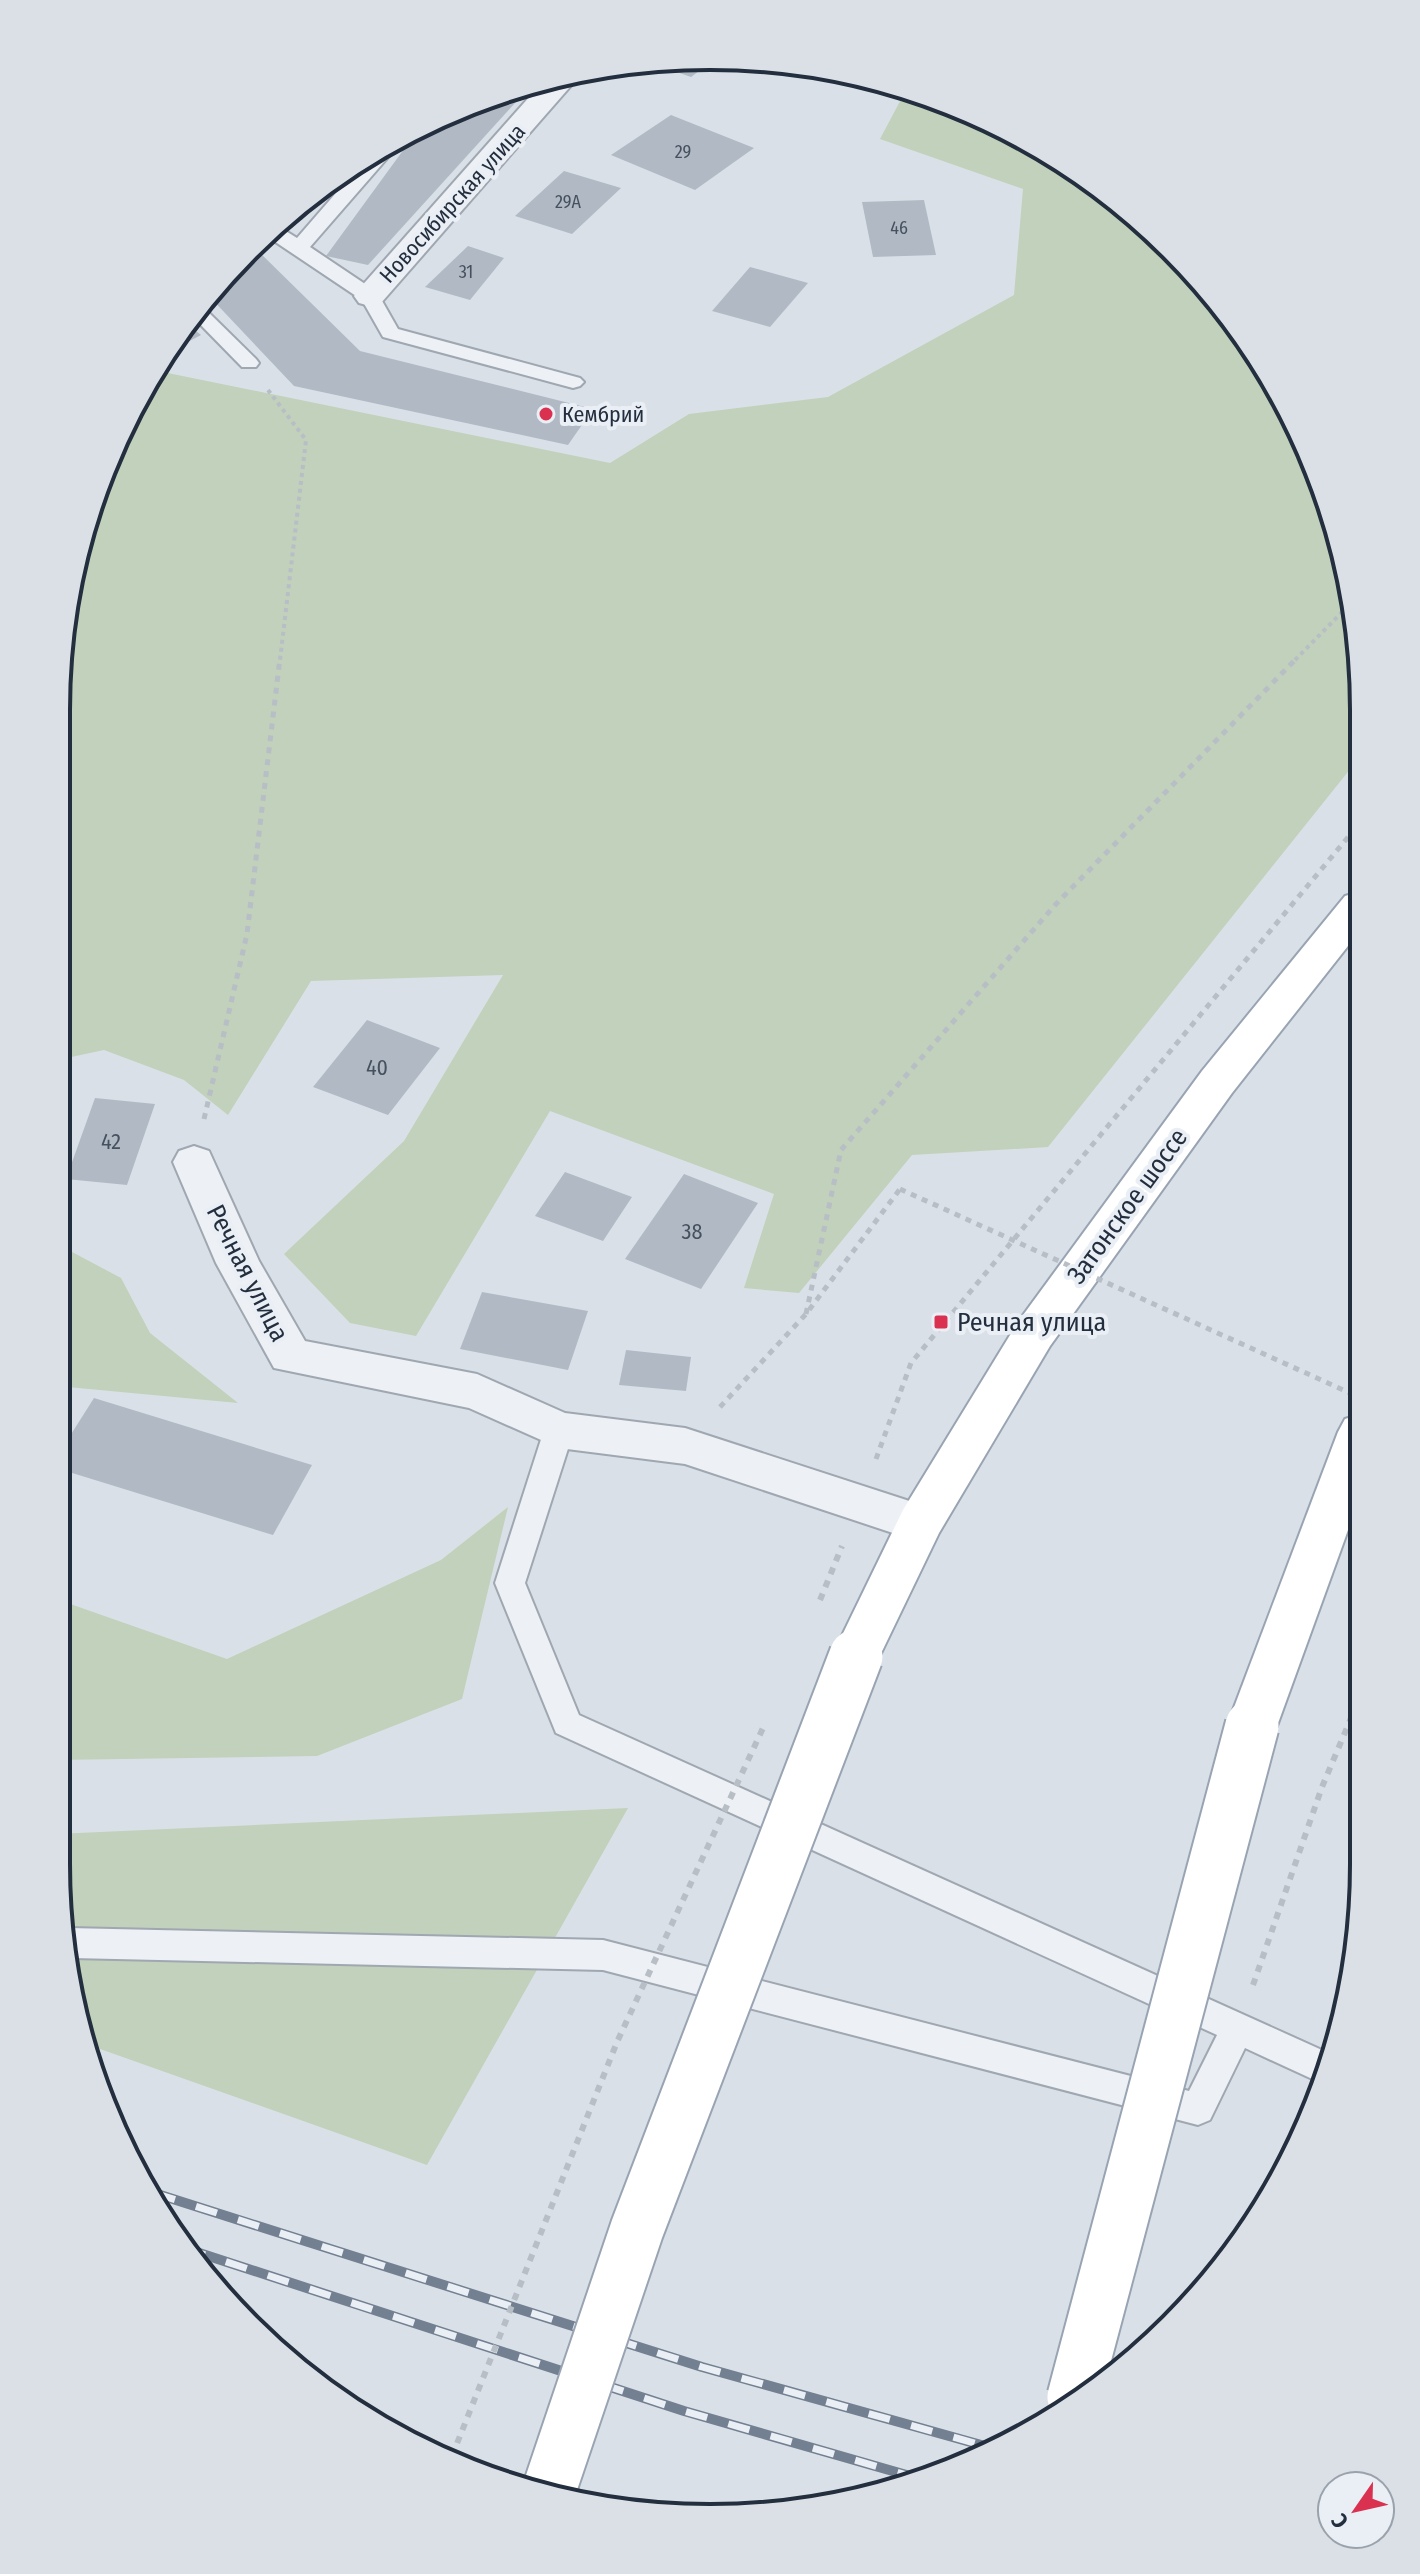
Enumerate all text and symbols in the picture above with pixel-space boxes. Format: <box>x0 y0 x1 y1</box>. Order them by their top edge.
street label: Новосибирская улица <box>374 118 531 289</box>
house number: 29 <box>675 141 691 163</box>
house number: 29А <box>555 191 581 213</box>
house number: 46 <box>890 217 908 239</box>
house number: 31 <box>459 261 473 283</box>
place label: Кембрий <box>562 401 644 428</box>
marker: Кембрий <box>537 405 555 423</box>
house number: 40 <box>366 1054 388 1081</box>
street label: Затонское шоссе <box>1061 1123 1194 1290</box>
house number: 42 <box>101 1128 121 1155</box>
street label: Речная улица <box>200 1200 295 1347</box>
house number: 38 <box>682 1218 702 1245</box>
place label: Речная улица <box>957 1307 1106 1338</box>
marker: Речная улица <box>932 1313 950 1331</box>
north arrow <box>1316 2470 1396 2550</box>
text: С <box>1325 2508 1354 2533</box>

